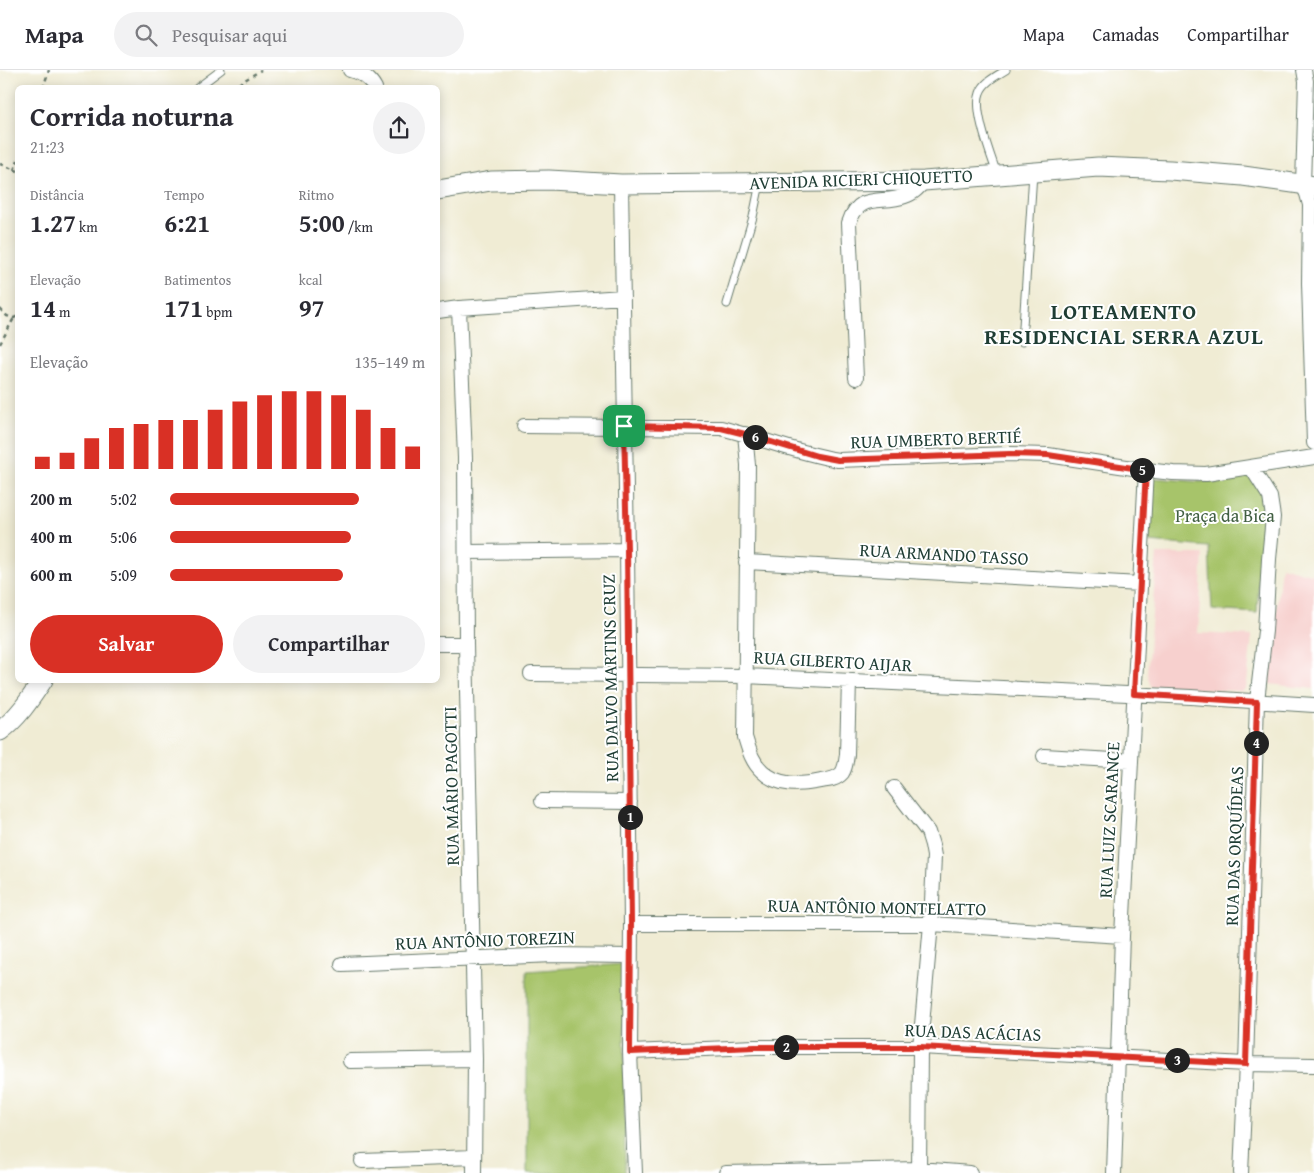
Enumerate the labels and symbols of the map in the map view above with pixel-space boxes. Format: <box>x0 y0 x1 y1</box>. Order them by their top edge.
street label: AVENIDA RICIERI CHIQUETTO <box>749 162 973 196</box>
district label: LOTEAMENTO RESIDENCIAL SERRA AZUL <box>984 295 1264 352</box>
pin <box>603 405 645 447</box>
street label: RUA UMBERTO BERTIÉ <box>850 423 1022 455</box>
pin: 6 <box>742 424 768 450</box>
pin: 5 <box>1130 458 1154 482</box>
park label: Praça da Bica <box>1175 502 1275 529</box>
street label: RUA ARMANDO TASSO <box>859 536 1029 572</box>
street label: RUA DALVO MARTINS CRUZ <box>595 574 625 782</box>
street label: RUA GILBERTO AIJAR <box>753 643 914 679</box>
street label: RUA MÁRIO PAGOTTI <box>436 706 466 866</box>
pin: 4 <box>1244 730 1268 756</box>
street label: RUA LUIZ SCARANCE <box>1091 741 1127 899</box>
street label: RUA DAS ORQUÍDEAS <box>1218 766 1250 926</box>
pin: 1 <box>618 804 642 830</box>
street label: RUA ANTÔNIO MONTELATTO <box>767 892 987 922</box>
street label: RUA ANTÔNIO TOREZIN <box>395 923 575 957</box>
street label: RUA DAS ACÁCIAS <box>904 1016 1042 1048</box>
pin: 2 <box>774 1034 798 1060</box>
pin: 3 <box>1164 1048 1190 1072</box>

